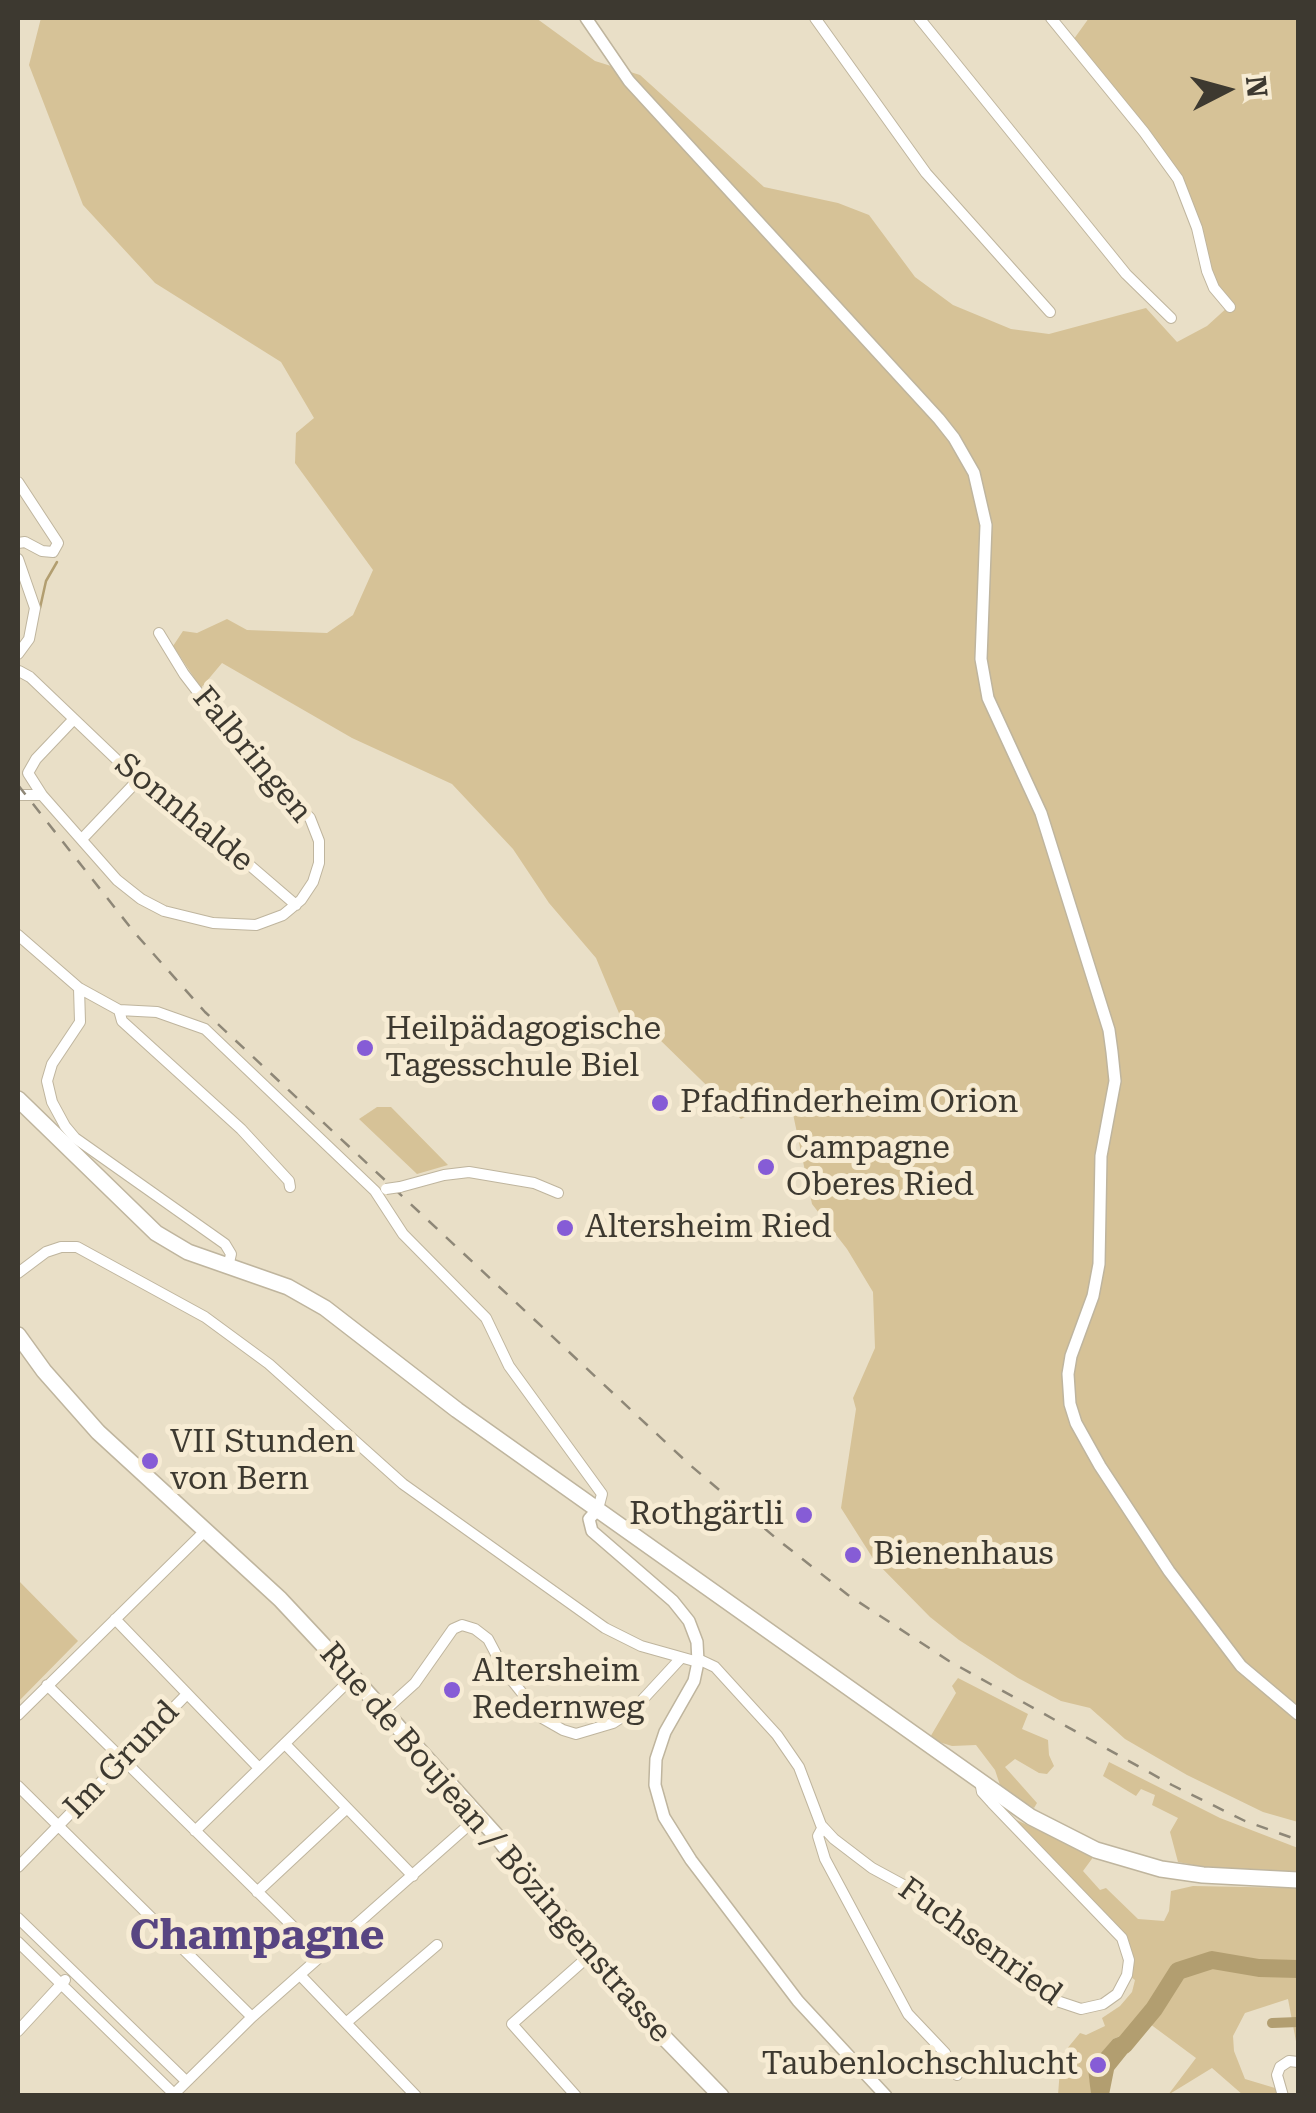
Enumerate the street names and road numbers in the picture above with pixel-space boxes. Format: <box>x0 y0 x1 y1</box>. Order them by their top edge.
street label: Falbringen <box>184 679 320 831</box>
street label: Sonnhalde <box>107 746 261 880</box>
street label: Rue de Boujean / Bözingenstrasse <box>311 1635 679 2051</box>
street label: Im Grund <box>57 1693 187 1827</box>
street label: Fuchsenried <box>891 1870 1069 2014</box>

